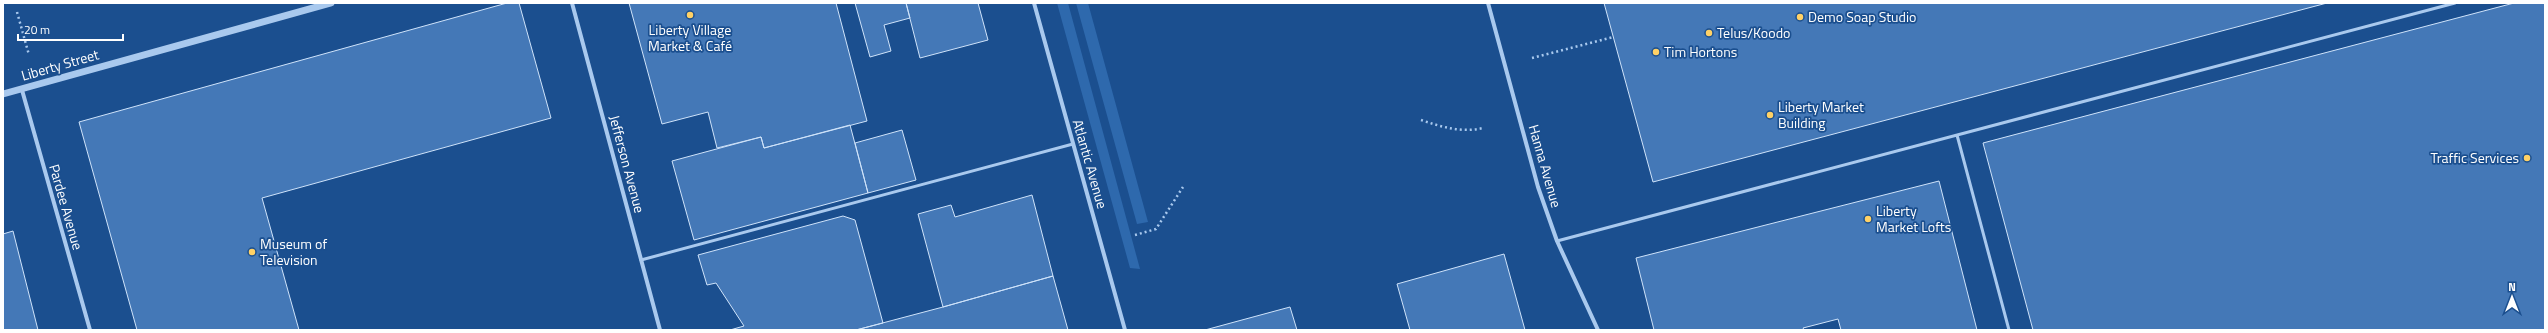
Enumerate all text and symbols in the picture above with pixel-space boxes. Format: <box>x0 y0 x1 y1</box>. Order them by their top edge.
place label: Demo Soap Studio <box>1808 6 1916 27</box>
marker: Liberty Village Market & Café <box>685 10 695 20</box>
marker: Demo Soap Studio <box>1795 12 1805 22</box>
scale bar <box>18 16 123 42</box>
place label: Liberty Village Market & Café <box>648 19 732 56</box>
text: 20 m <box>24 20 50 39</box>
place label: Telus/Koodo <box>1717 22 1790 43</box>
marker: Telus/Koodo <box>1704 28 1714 38</box>
place label: Tim Hortons <box>1664 41 1737 62</box>
street label: Liberty Street <box>19 43 101 86</box>
marker: Tim Hortons <box>1651 47 1661 57</box>
place label: Liberty Market Building <box>1778 96 1864 133</box>
marker: Liberty Market Building <box>1765 110 1775 120</box>
street label: Jefferson Avenue <box>604 113 651 215</box>
street label: Atlantic Avenue <box>1068 117 1113 211</box>
street label: Hanna Avenue <box>1524 122 1567 210</box>
place label: Traffic Services <box>2431 147 2519 168</box>
marker: Traffic Services <box>2522 153 2532 163</box>
street label: Pardee Avenue <box>44 162 89 252</box>
place label: Liberty Market Lofts <box>1876 200 1951 237</box>
marker: Liberty Market Lofts <box>1863 214 1873 224</box>
place label: Museum of Television <box>260 233 327 270</box>
marker: Museum of Television <box>247 247 257 257</box>
north arrow <box>2492 277 2532 317</box>
text: N <box>2508 279 2516 295</box>

